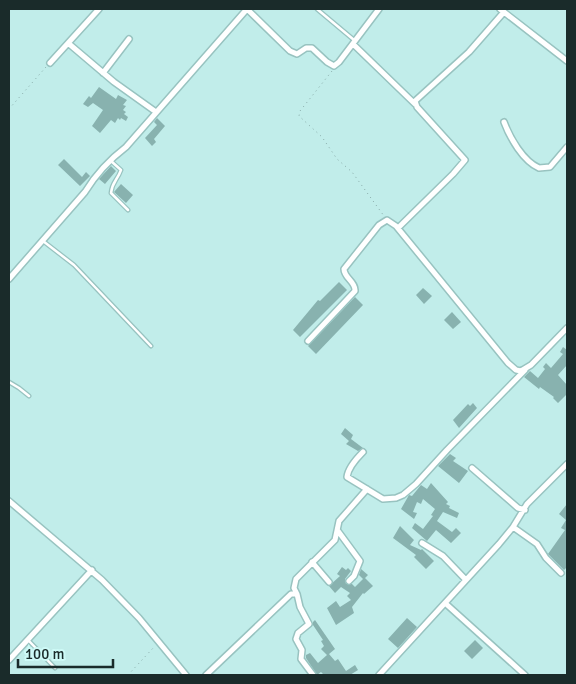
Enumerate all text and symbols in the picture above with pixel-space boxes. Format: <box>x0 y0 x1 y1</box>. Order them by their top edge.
scale bar <box>18 636 112 668</box>
text: 100 m <box>25 645 65 663</box>

